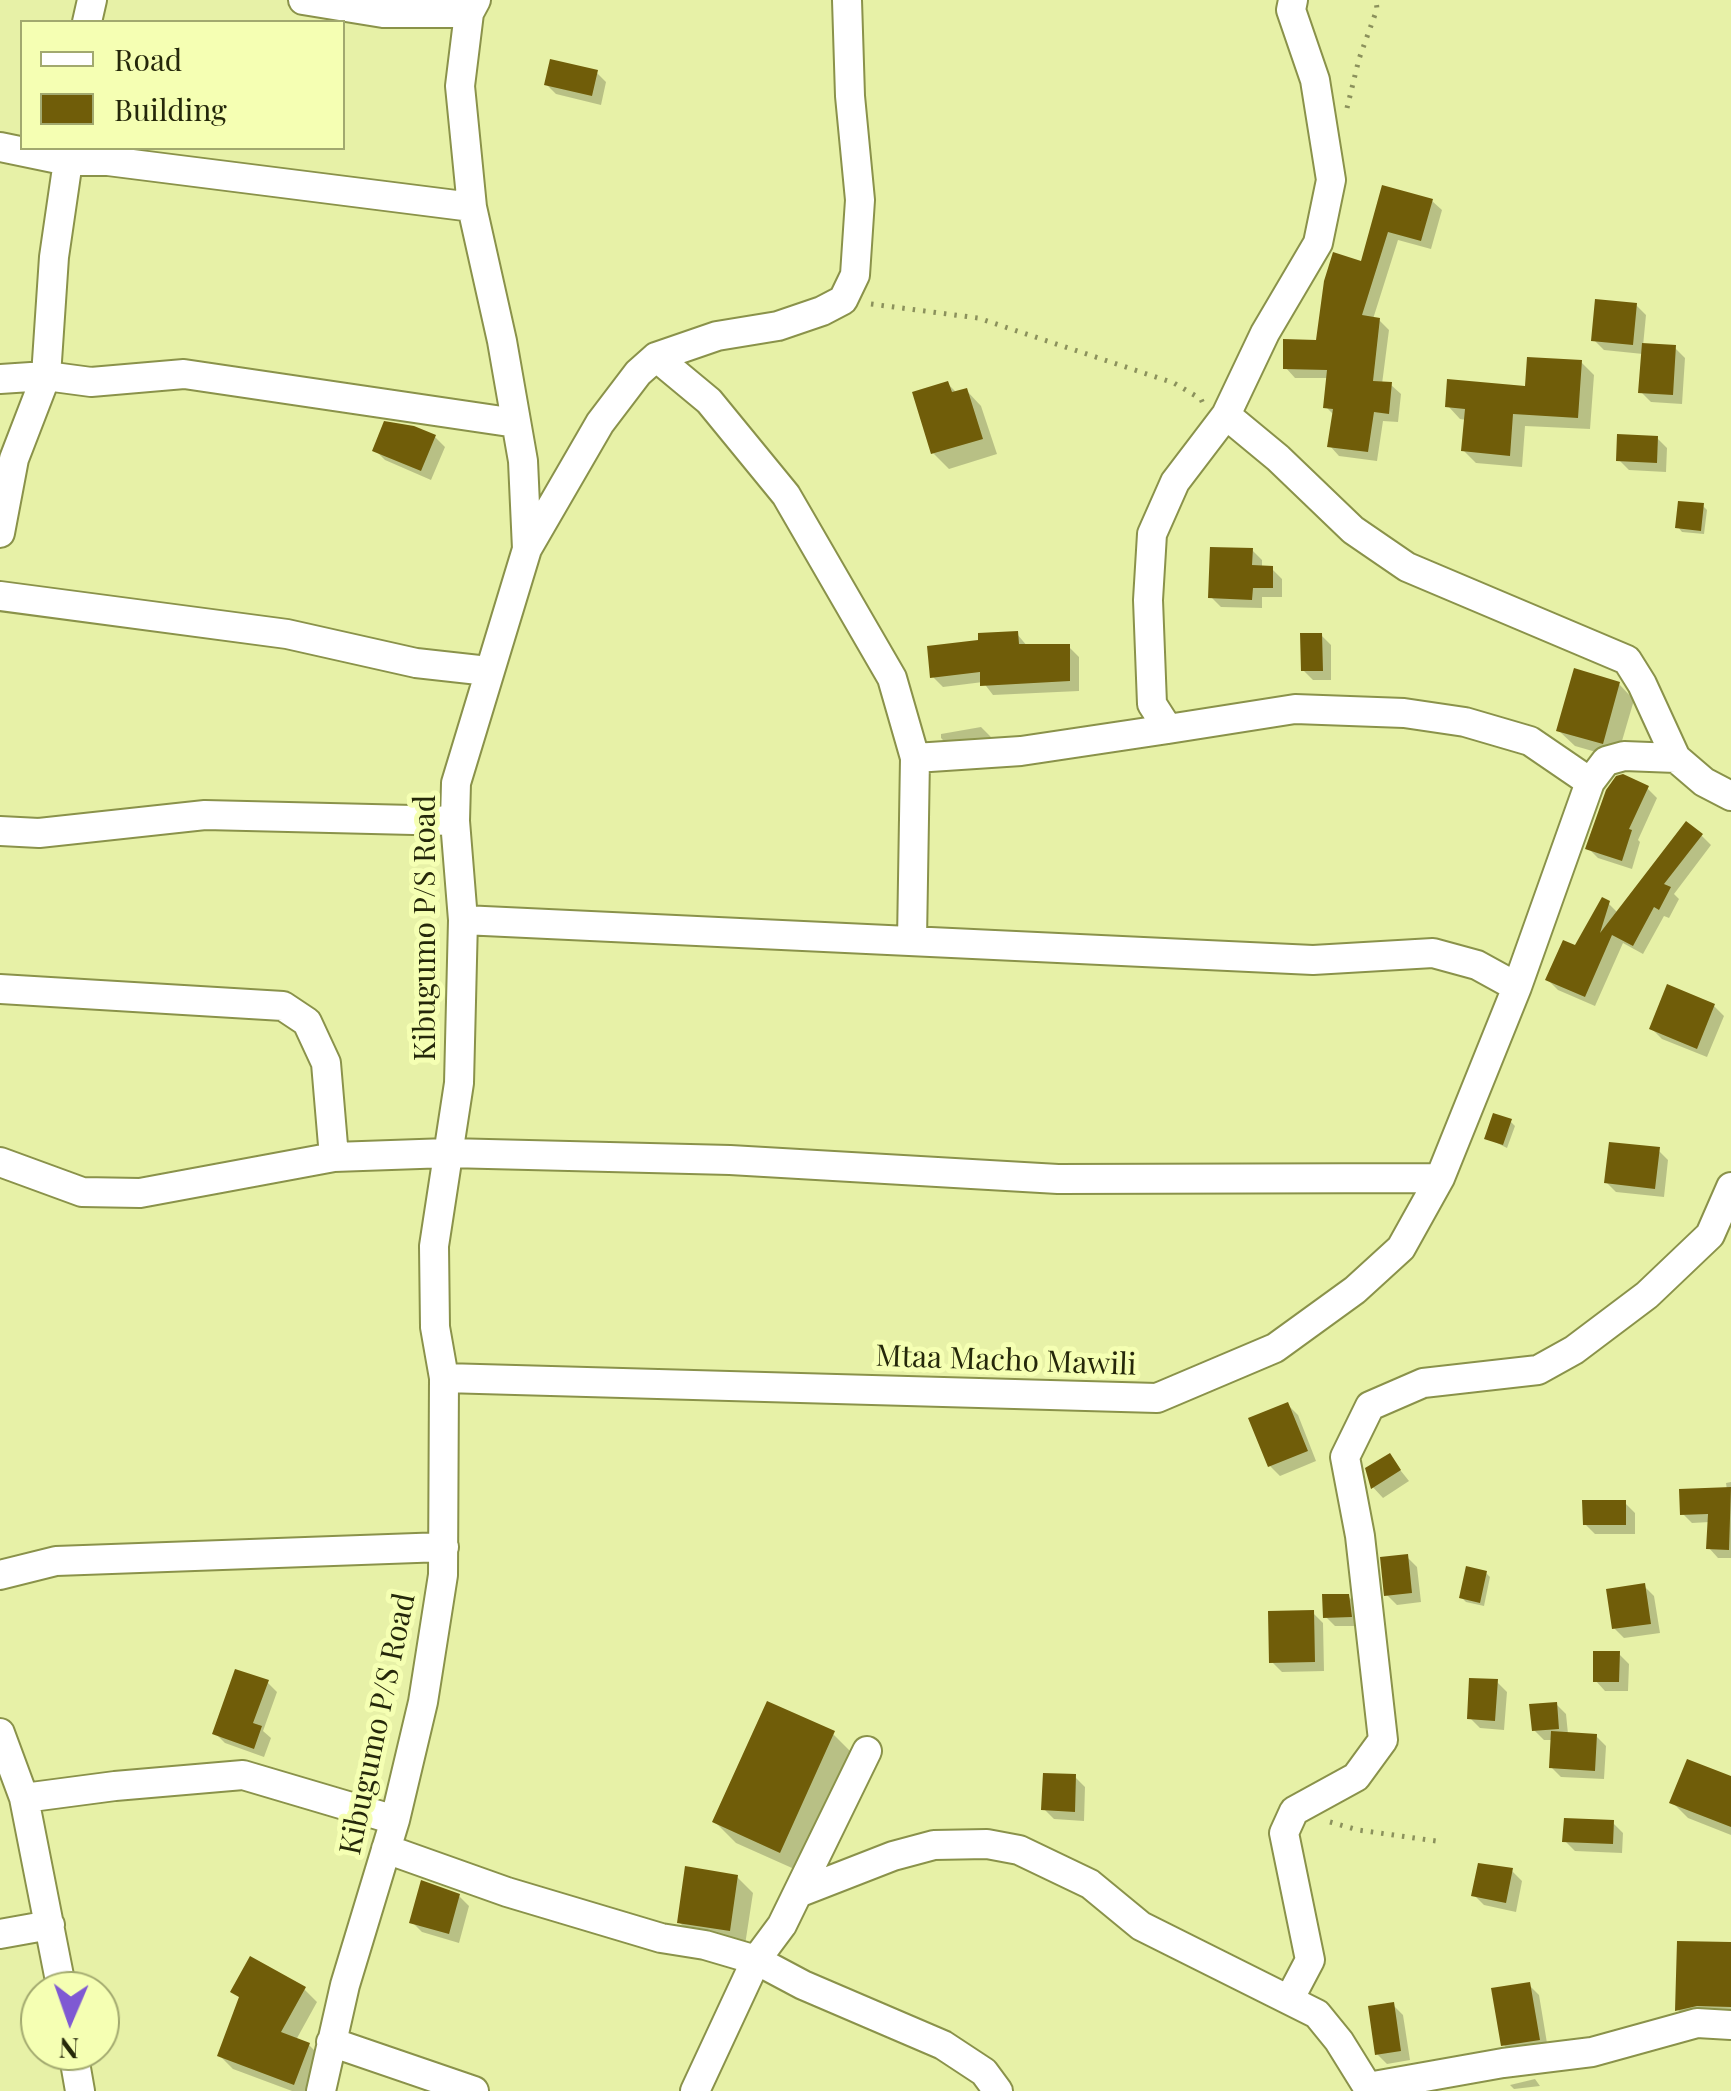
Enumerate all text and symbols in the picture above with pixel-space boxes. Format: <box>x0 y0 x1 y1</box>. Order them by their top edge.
legend <box>20 20 345 150</box>
text: Road <box>114 39 182 79</box>
text: Building <box>114 89 227 129</box>
street label: Kibugumo P/S Road <box>408 795 444 1061</box>
street label: Mtaa Macho Mawili <box>875 1338 1137 1384</box>
street label: Kibugumo P/S Road <box>333 1590 423 1858</box>
north arrow <box>20 1971 120 2071</box>
text: N <box>58 2031 80 2068</box>

